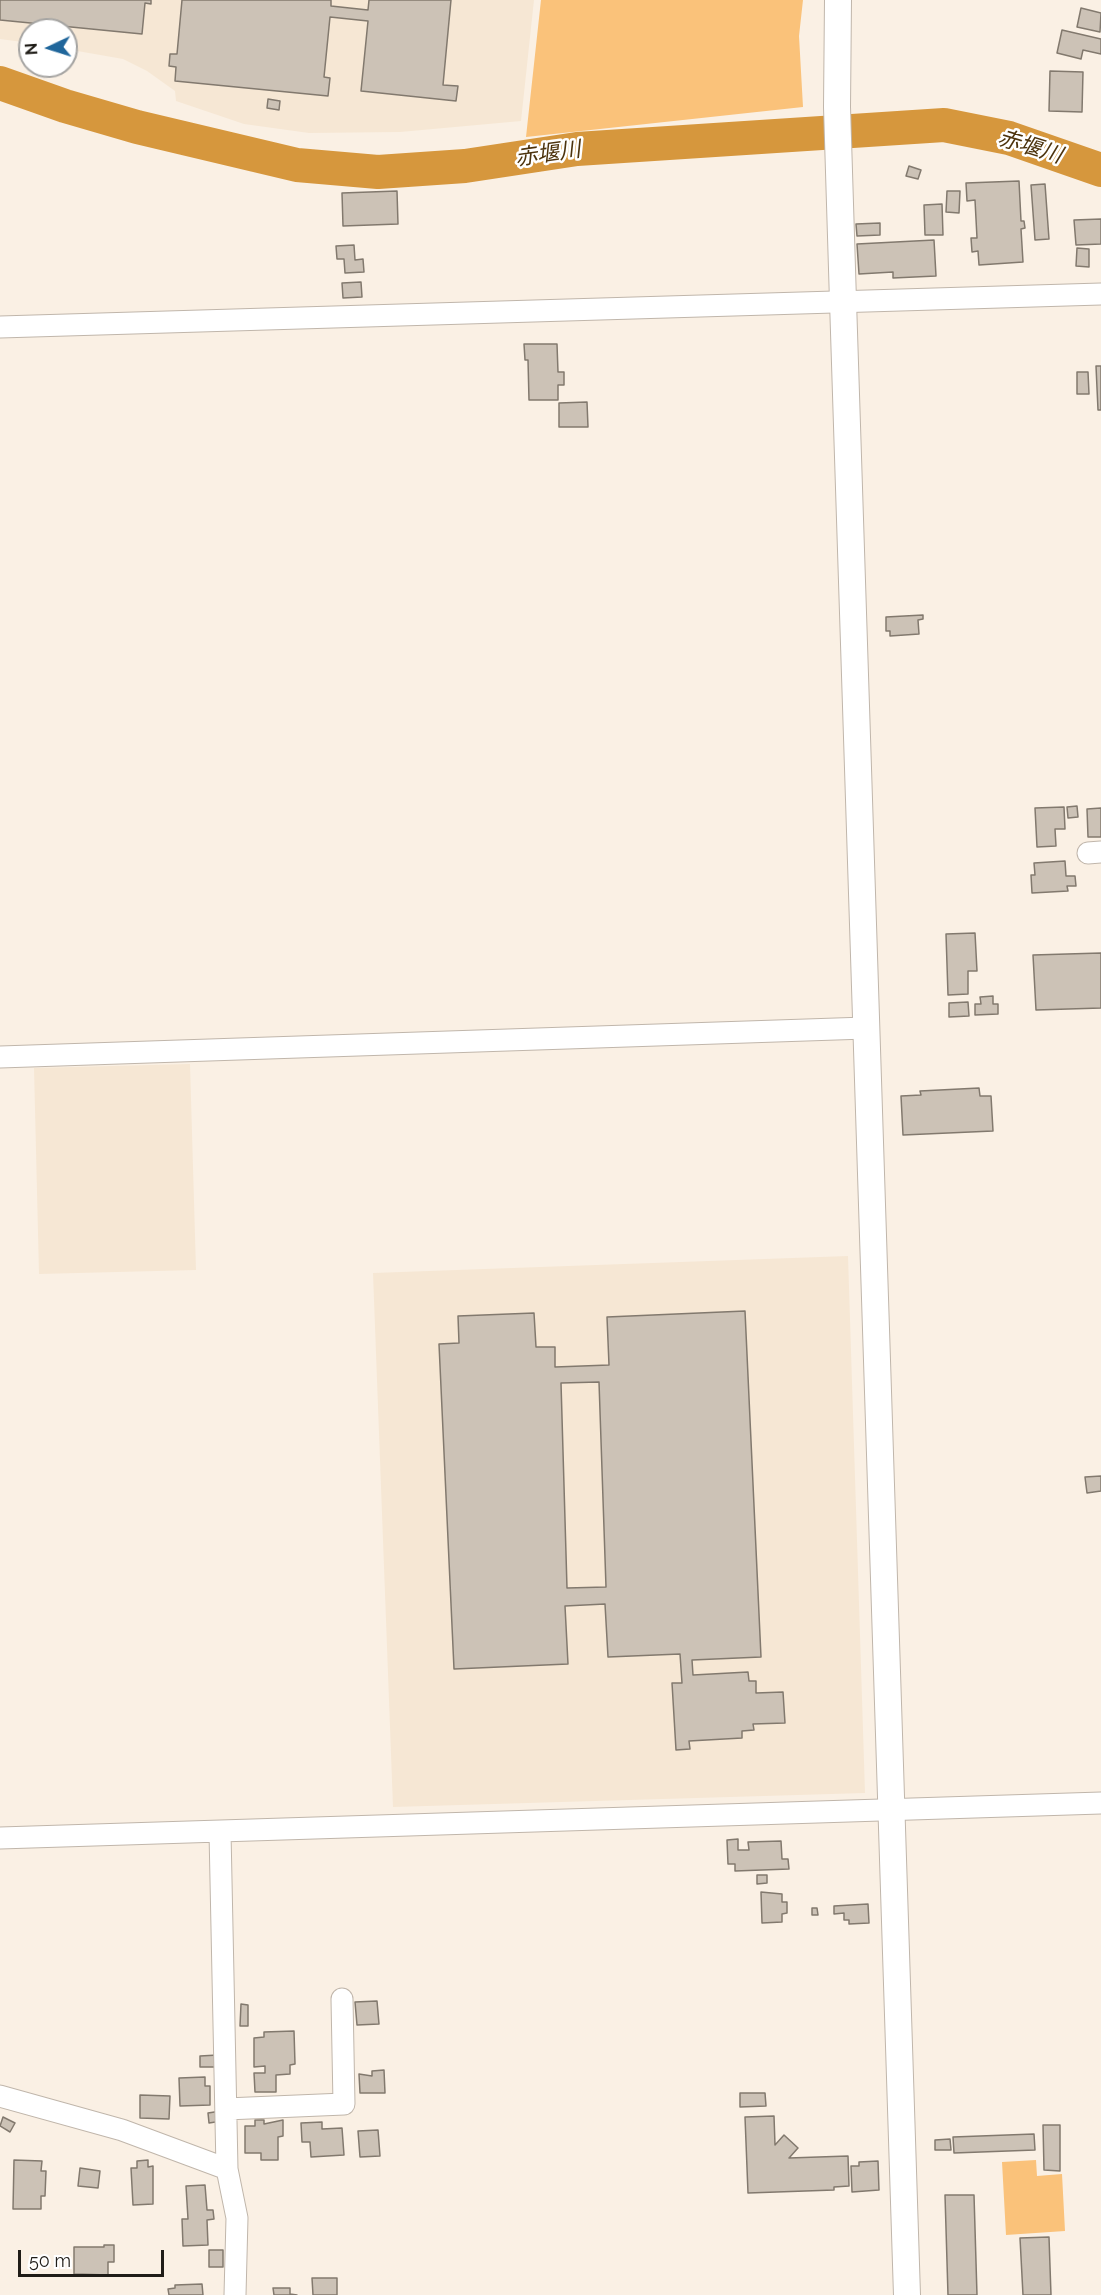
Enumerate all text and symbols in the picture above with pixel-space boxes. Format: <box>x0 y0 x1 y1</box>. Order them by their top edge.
north arrow <box>18 18 78 78</box>
text: N <box>22 42 41 56</box>
water label: 赤堰川 <box>995 125 1065 169</box>
water label: 赤堰川 <box>513 136 583 172</box>
scale bar <box>21 2238 166 2276</box>
text: 50 m <box>29 2250 71 2271</box>

